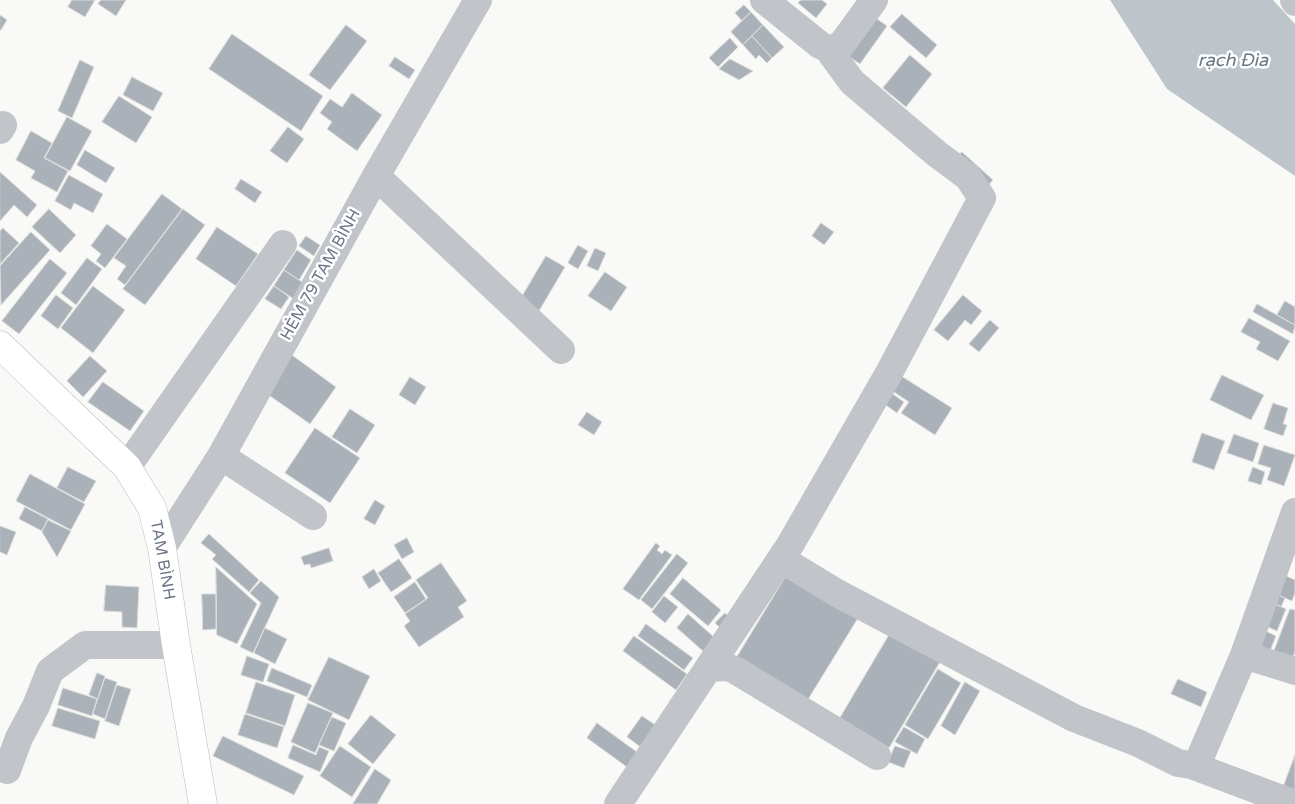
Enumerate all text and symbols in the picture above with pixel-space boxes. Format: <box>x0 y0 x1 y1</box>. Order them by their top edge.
water label: rạch Đìa <box>1198 50 1268 72</box>
street label: HẺM 79 TAM BÌNH <box>277 206 365 344</box>
street label: TAM BÌNH <box>146 519 178 601</box>

